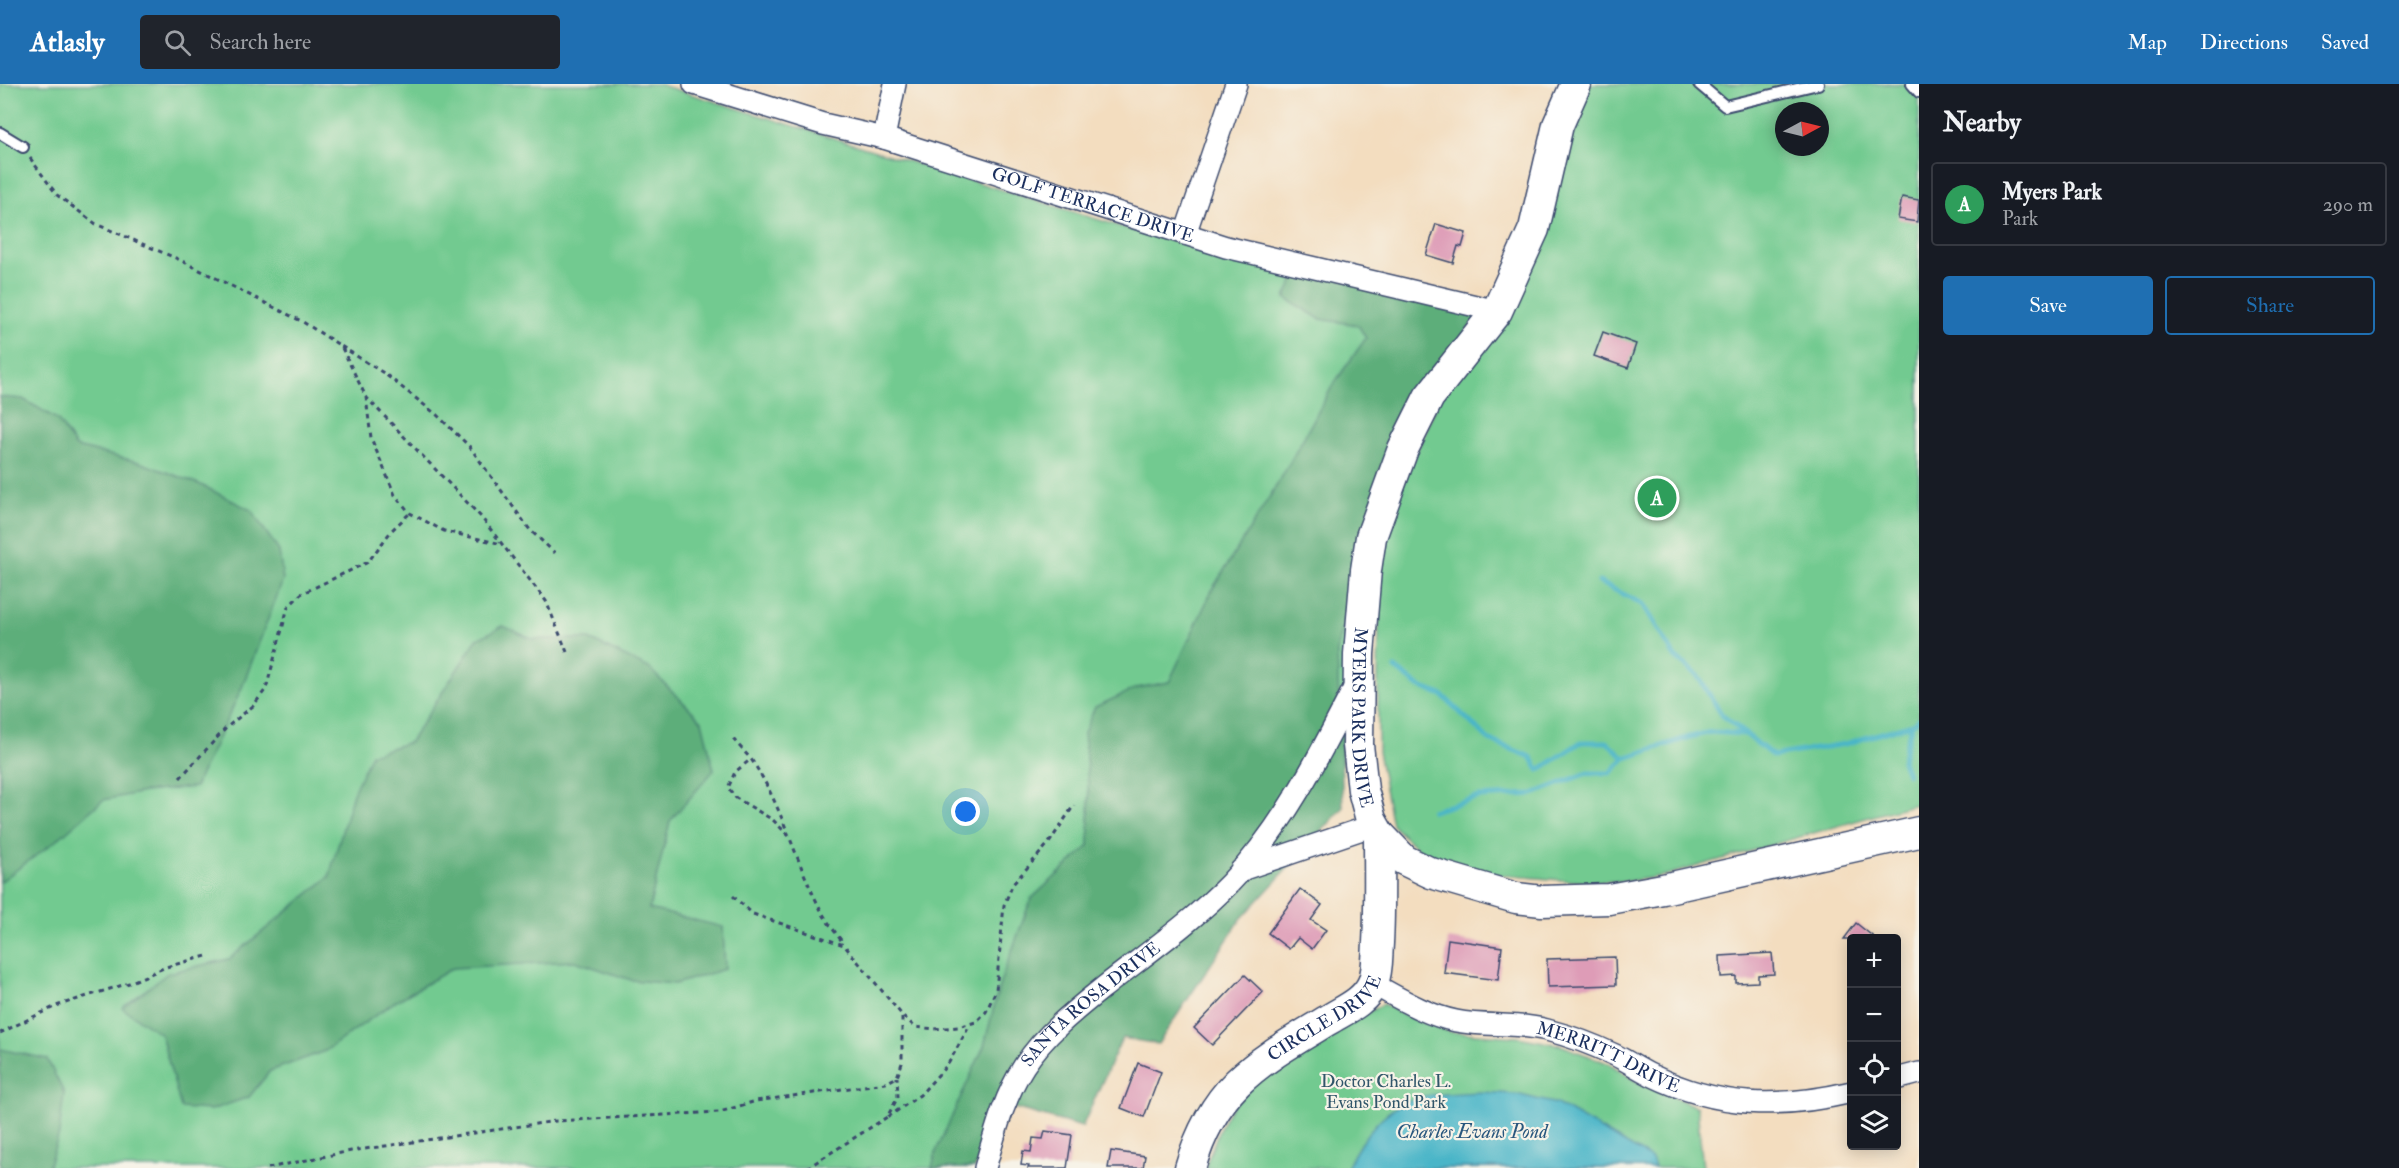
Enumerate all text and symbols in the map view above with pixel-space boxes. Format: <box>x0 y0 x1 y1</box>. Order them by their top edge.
search box <box>140 15 560 69</box>
text: Atlasly <box>30 25 104 60</box>
icon: search <box>161 26 194 59</box>
text: Search here <box>209 28 311 56</box>
text: Map <box>2127 29 2167 56</box>
text: Directions <box>2200 29 2288 56</box>
text: Saved <box>2321 29 2369 56</box>
north arrow <box>1775 102 1829 156</box>
text: Nearby <box>1943 107 2021 139</box>
street label: GOLF TERRACE DRIVE <box>989 162 1197 248</box>
text: Myers Park <box>2002 178 2102 206</box>
text: A <box>1958 192 1971 217</box>
text: 290 m <box>2323 192 2373 217</box>
text: Park <box>2002 206 2038 231</box>
button: Save <box>1943 276 2153 335</box>
button: Share <box>2165 276 2375 335</box>
pin: A <box>1638 476 1676 520</box>
street label: MYERS PARK DRIVE <box>1346 626 1378 810</box>
your location <box>951 797 980 826</box>
map controls <box>1847 934 1901 1150</box>
button: + <box>1847 934 1901 988</box>
street label: SANTA ROSA DRIVE <box>1016 937 1165 1071</box>
street label: CIRCLE DRIVE <box>1263 972 1387 1067</box>
button: − <box>1847 988 1901 1042</box>
street label: MERRITT DRIVE <box>1534 1017 1683 1098</box>
button: locate <box>1847 1042 1901 1096</box>
park label: Doctor Charles L. Evans Pond Park <box>1321 1070 1451 1114</box>
button: layers <box>1847 1096 1901 1150</box>
water label: Charles Evans Pond <box>1396 1119 1549 1144</box>

